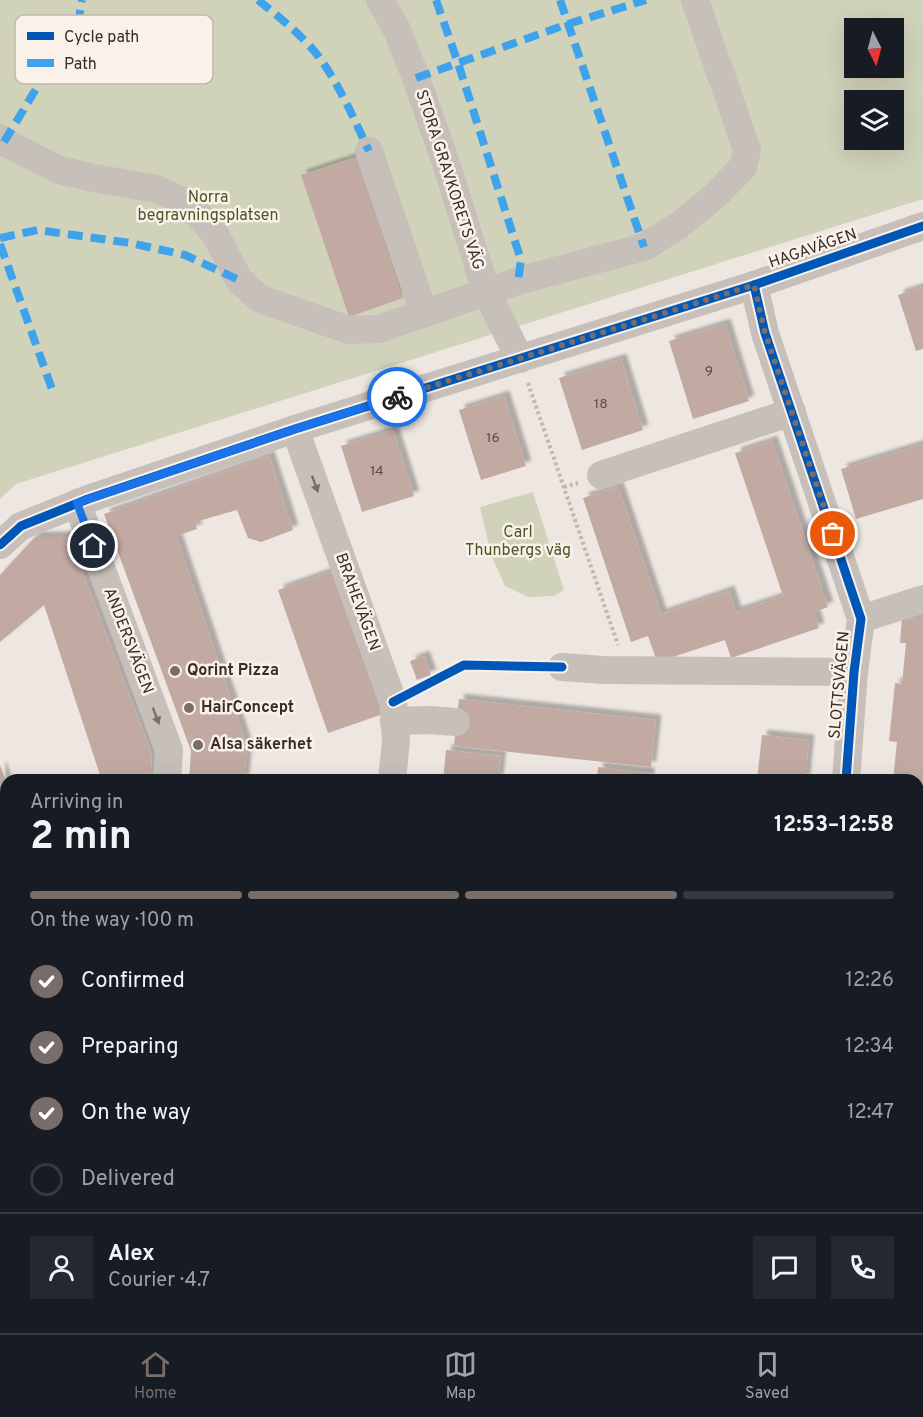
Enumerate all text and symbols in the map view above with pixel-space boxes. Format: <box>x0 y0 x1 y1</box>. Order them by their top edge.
legend <box>15 15 213 84</box>
north arrow <box>844 18 904 78</box>
map controls <box>844 18 904 150</box>
text: Cycle path <box>64 28 139 48</box>
text: Path <box>64 55 97 75</box>
street label: STORA GRAVKORETS VÄG <box>410 87 489 273</box>
button: layers <box>844 90 904 150</box>
park label: Norra begravningsplatsen <box>137 188 279 226</box>
street label: HAGAVÄGEN <box>766 224 860 273</box>
house number: 9 <box>705 363 713 380</box>
courier <box>367 367 427 427</box>
icon: bike <box>381 381 414 414</box>
house number: 18 <box>594 396 608 413</box>
house number: 16 <box>486 430 500 447</box>
house number: 14 <box>370 463 384 480</box>
one-way arrow <box>310 475 320 493</box>
pin <box>807 508 858 559</box>
icon: bag <box>816 517 849 550</box>
pin <box>67 520 118 571</box>
park label: Carl Thunbergs väg <box>465 523 571 561</box>
icon: home <box>76 529 109 562</box>
street label: BRAHEVÄGEN <box>330 550 385 654</box>
street label: ANDERSVÄGEN <box>99 585 158 697</box>
street label: SLOTTSVÄGEN <box>824 630 855 740</box>
place label: Qorint Pizza <box>187 661 279 681</box>
marker: Qorint Pizza <box>168 664 182 678</box>
place label: HairConcept <box>201 698 294 718</box>
marker: HairConcept <box>182 701 196 715</box>
one-way arrow <box>152 707 162 725</box>
place label: Alsa säkerhet <box>210 735 312 755</box>
marker: Alsa säkerhet <box>191 738 205 752</box>
text: Arriving in <box>30 790 123 816</box>
text: 12:53–12:58 <box>774 812 894 839</box>
text: 2 min <box>30 814 132 863</box>
text: On the way · 100 m <box>30 908 194 934</box>
icon: check <box>30 965 63 998</box>
text: Confirmed <box>81 968 185 995</box>
text: 12:26 <box>846 968 894 994</box>
icon: check <box>30 1031 63 1064</box>
text: Preparing <box>81 1034 179 1061</box>
text: 12:34 <box>845 1034 894 1060</box>
icon: check <box>30 1097 63 1130</box>
text: On the way <box>81 1100 191 1127</box>
text: 12:47 <box>847 1100 894 1126</box>
text: Delivered <box>81 1166 175 1193</box>
button: person <box>30 1236 93 1299</box>
button: chat <box>753 1236 816 1299</box>
button: phone <box>831 1236 894 1299</box>
text: Alex <box>108 1241 155 1268</box>
text: Courier · 4.7 <box>108 1268 210 1294</box>
tab: Home <box>134 1348 176 1404</box>
tab: Map <box>444 1348 477 1404</box>
tab: Saved <box>745 1348 789 1404</box>

